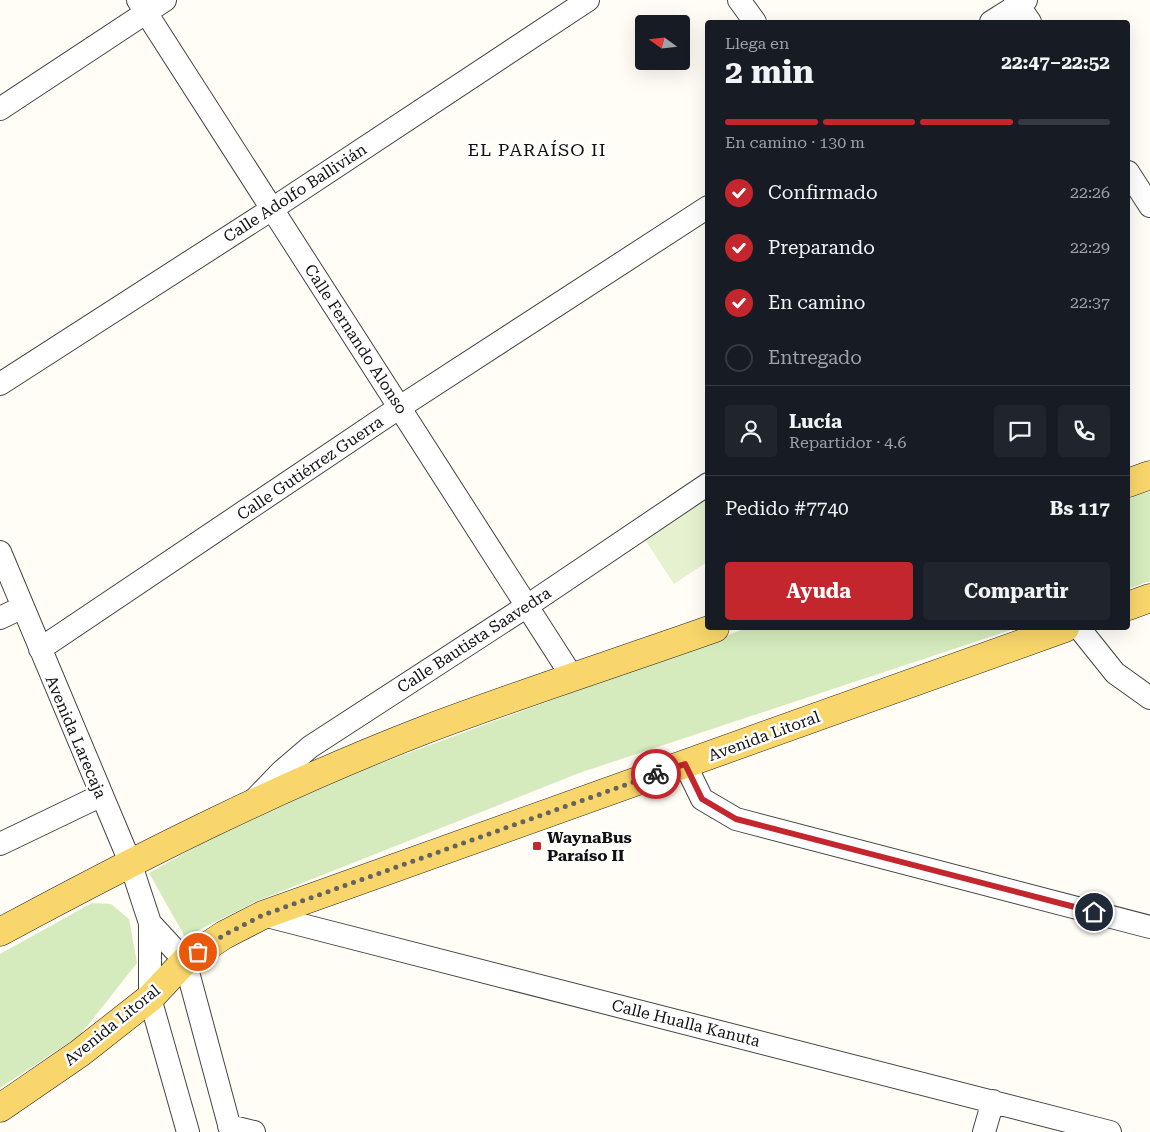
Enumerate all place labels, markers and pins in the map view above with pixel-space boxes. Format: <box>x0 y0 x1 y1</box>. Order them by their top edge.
place label: WaynaBus Paraíso II <box>547 828 632 865</box>
marker: WaynaBus Paraíso II <box>531 840 543 852</box>
pin <box>1073 891 1115 933</box>
pin <box>177 931 219 973</box>

